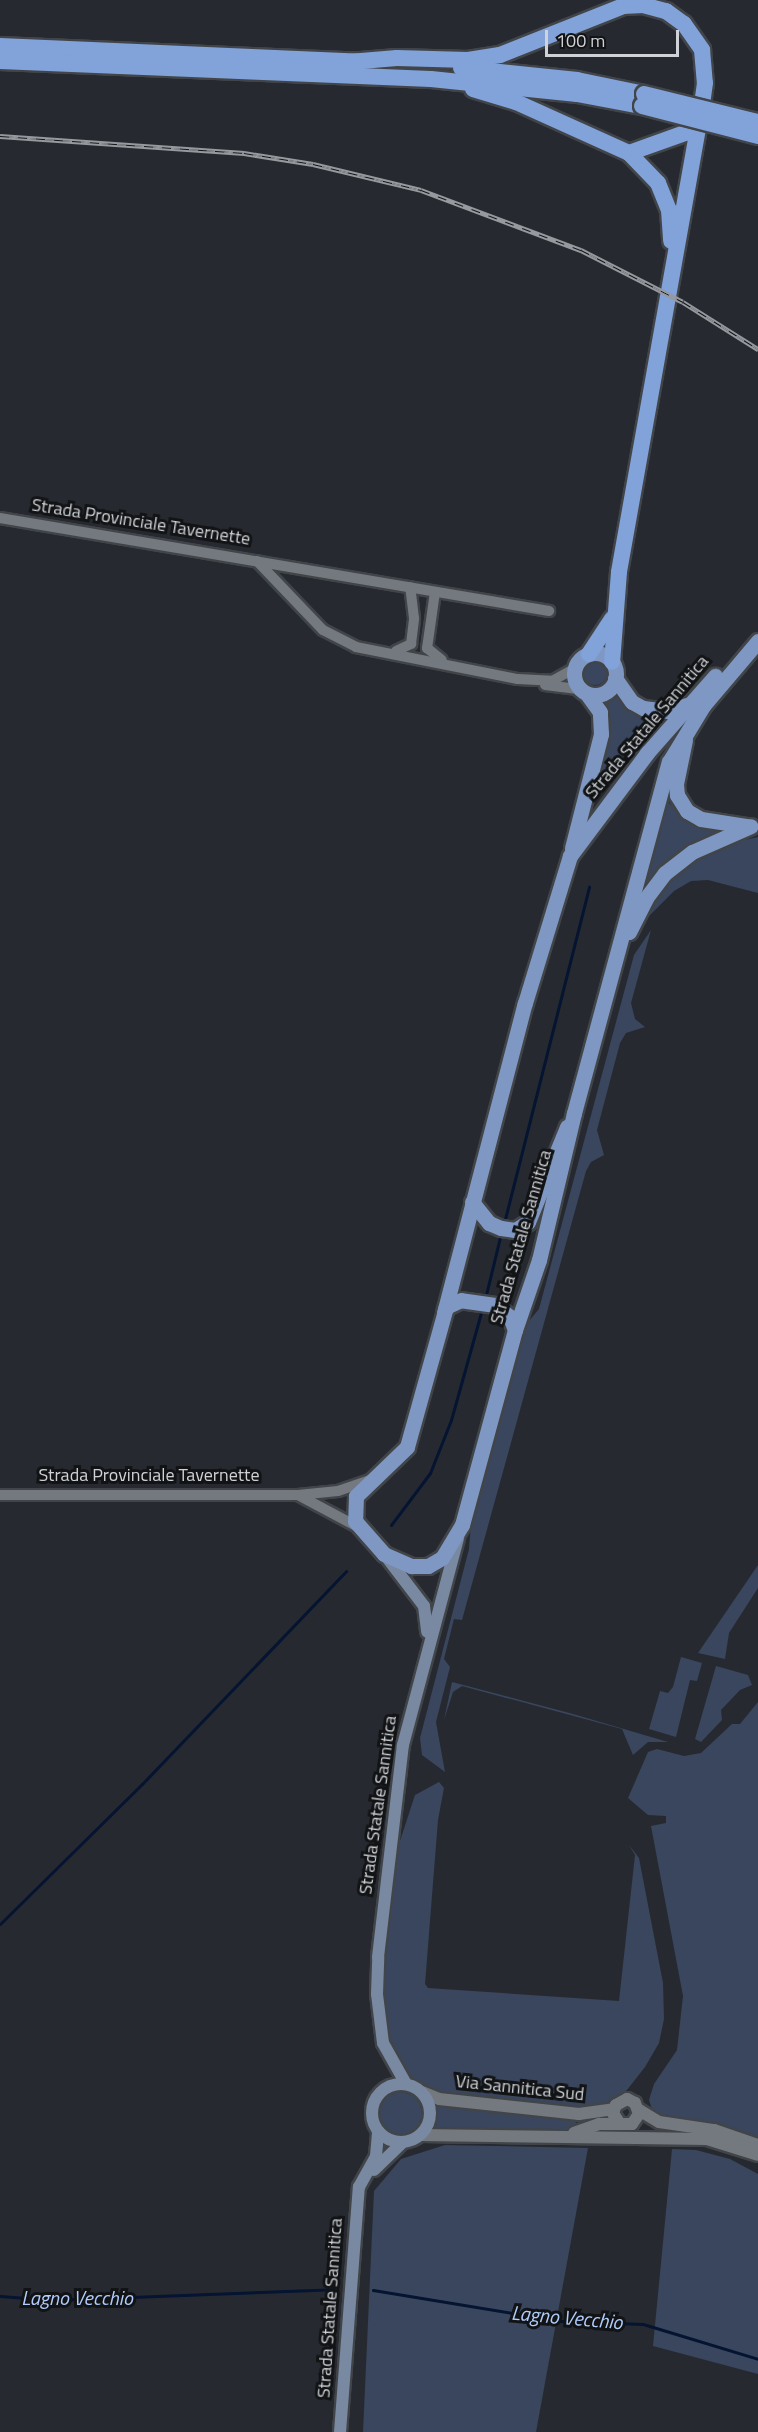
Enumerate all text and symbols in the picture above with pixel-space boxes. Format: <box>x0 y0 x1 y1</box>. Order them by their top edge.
scale bar <box>548 18 682 56</box>
text: 100 m <box>556 27 605 54</box>
street label: Strada Provinciale Tavernette <box>30 494 252 550</box>
street label: Strada Statale Sannitica <box>581 651 713 803</box>
street label: Strada Statale Sannitica <box>486 1147 556 1327</box>
street label: Strada Provinciale Tavernette <box>38 1464 260 1486</box>
street label: Strada Statale Sannitica <box>355 1714 401 1896</box>
street label: Via Sannitica Sud <box>455 2070 585 2106</box>
street label: Strada Statale Sannitica <box>313 2217 347 2399</box>
water label: Lagno Vecchio <box>21 2285 133 2309</box>
water label: Lagno Vecchio <box>510 2300 624 2334</box>

